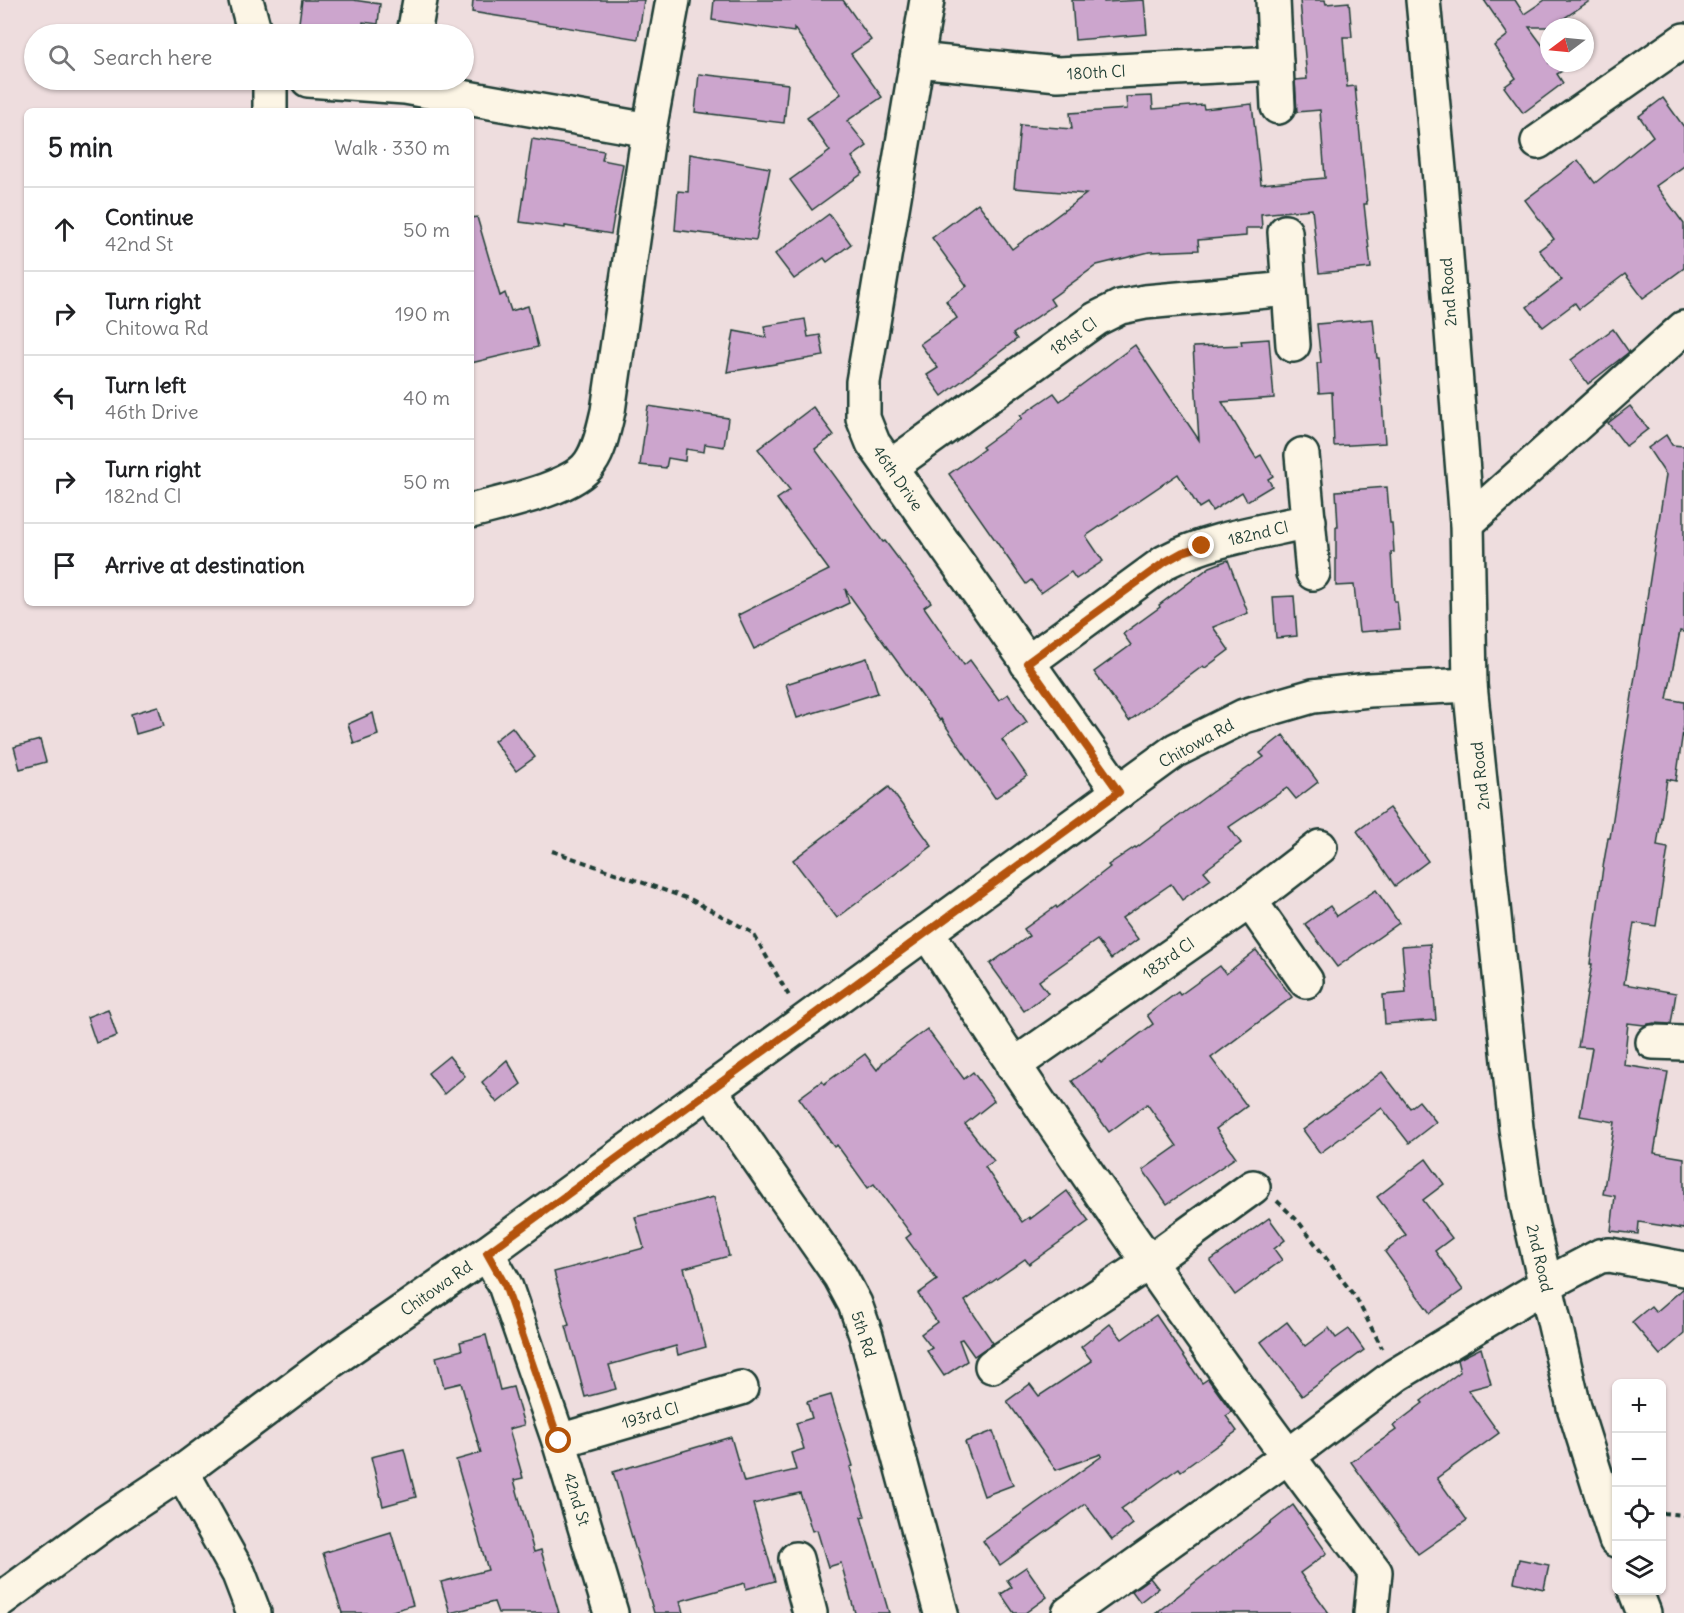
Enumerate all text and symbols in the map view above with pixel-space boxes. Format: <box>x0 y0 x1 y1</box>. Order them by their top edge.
north arrow <box>1540 18 1594 72</box>
search box <box>24 24 474 90</box>
icon: search <box>45 41 78 74</box>
text: Search here <box>93 43 212 71</box>
street label: 180th Cl <box>1066 60 1126 84</box>
text: 5 min <box>48 131 113 164</box>
text: Walk · 330 m <box>334 135 450 160</box>
text: Continue <box>105 203 194 231</box>
icon: ahead <box>48 213 81 246</box>
text: 50 m <box>403 217 450 242</box>
text: 42nd St <box>105 231 173 256</box>
street label: 2nd Road <box>1436 257 1460 327</box>
text: Turn right <box>105 287 201 315</box>
icon: right <box>48 297 81 330</box>
text: 190 m <box>395 301 450 326</box>
street label: 181st Cl <box>1046 313 1100 359</box>
text: Chitowa Rd <box>105 315 208 340</box>
text: Turn left <box>105 371 186 399</box>
icon: left <box>48 381 81 414</box>
text: 40 m <box>403 385 450 410</box>
text: 46th Drive <box>105 399 198 424</box>
street label: 46th Drive <box>868 442 928 514</box>
text: Turn right <box>105 455 201 483</box>
icon: right <box>48 465 81 498</box>
text: 50 m <box>403 469 450 494</box>
text: 182nd Cl <box>105 483 181 508</box>
street label: 182nd Cl <box>1226 516 1290 550</box>
route end <box>1188 532 1214 558</box>
icon: arrive <box>48 549 81 582</box>
text: Arrive at destination <box>105 551 305 579</box>
street label: Chitowa Rd <box>1155 714 1237 772</box>
street label: 2nd Road <box>1466 741 1494 811</box>
street label: 183rd Cl <box>1138 933 1198 983</box>
street label: 2nd Road <box>1523 1222 1557 1294</box>
street label: Chitowa Rd <box>396 1256 476 1320</box>
street label: 5th Rd <box>847 1308 881 1360</box>
map controls <box>1612 1379 1666 1595</box>
button: + <box>1612 1379 1666 1433</box>
street label: 193rd Cl <box>619 1397 681 1433</box>
route start <box>545 1427 571 1453</box>
button: − <box>1612 1433 1666 1487</box>
street label: 42nd St <box>559 1470 595 1529</box>
button: locate <box>1612 1487 1666 1541</box>
button: layers <box>1612 1541 1666 1595</box>

